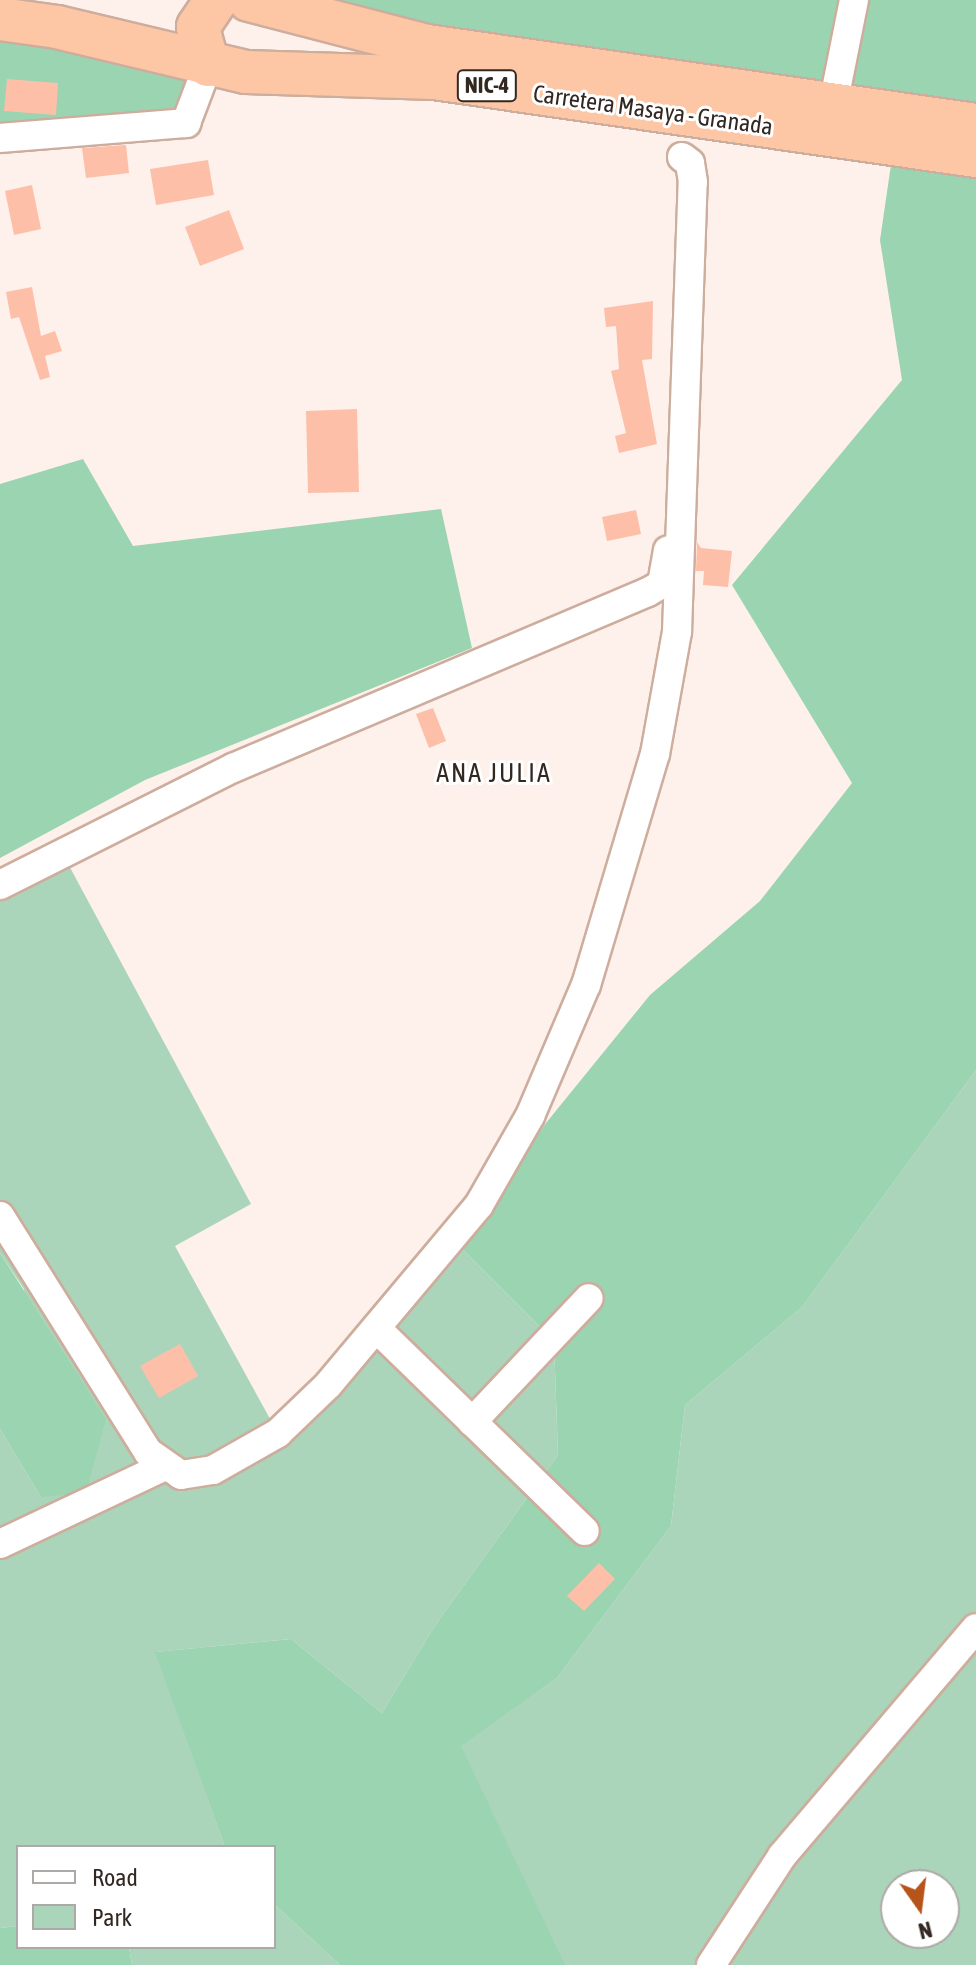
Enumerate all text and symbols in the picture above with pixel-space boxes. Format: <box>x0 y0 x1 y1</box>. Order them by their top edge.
road number: NIC-4 <box>455 68 519 104</box>
street label: Carretera Masaya - Granada <box>531 79 775 141</box>
district label: ANA JULIA <box>436 758 552 790</box>
legend <box>16 1845 276 1949</box>
text: Road <box>92 1864 138 1891</box>
north arrow <box>880 1869 960 1949</box>
text: Park <box>92 1904 132 1931</box>
text: N <box>916 1916 935 1945</box>

